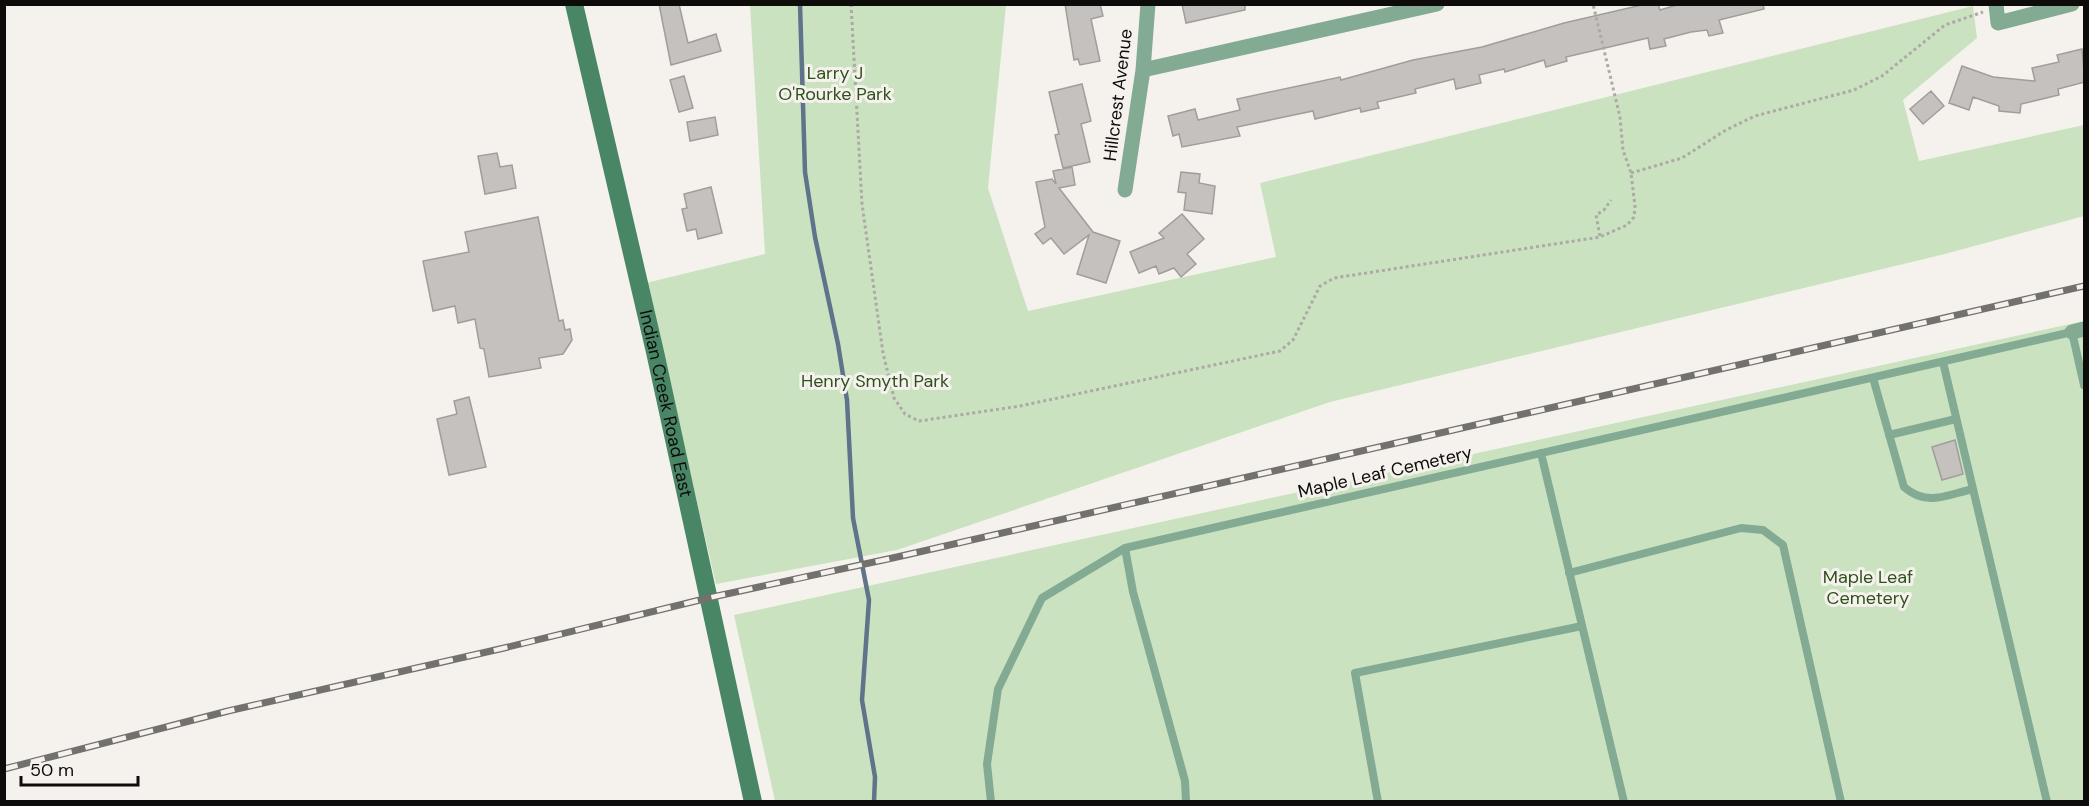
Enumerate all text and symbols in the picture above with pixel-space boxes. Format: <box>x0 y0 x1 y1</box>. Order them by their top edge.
street label: Hillcrest Avenue <box>1098 27 1138 163</box>
park label: Larry J O'Rourke Park <box>778 61 892 106</box>
street label: Indian Creek Road East <box>634 308 698 499</box>
park label: Henry Smyth Park <box>801 369 949 393</box>
street label: Maple Leaf Cemetery <box>1296 440 1474 504</box>
park label: Maple Leaf Cemetery <box>1823 565 1913 610</box>
scale bar <box>21 749 138 787</box>
text: 50 m <box>30 758 74 782</box>

